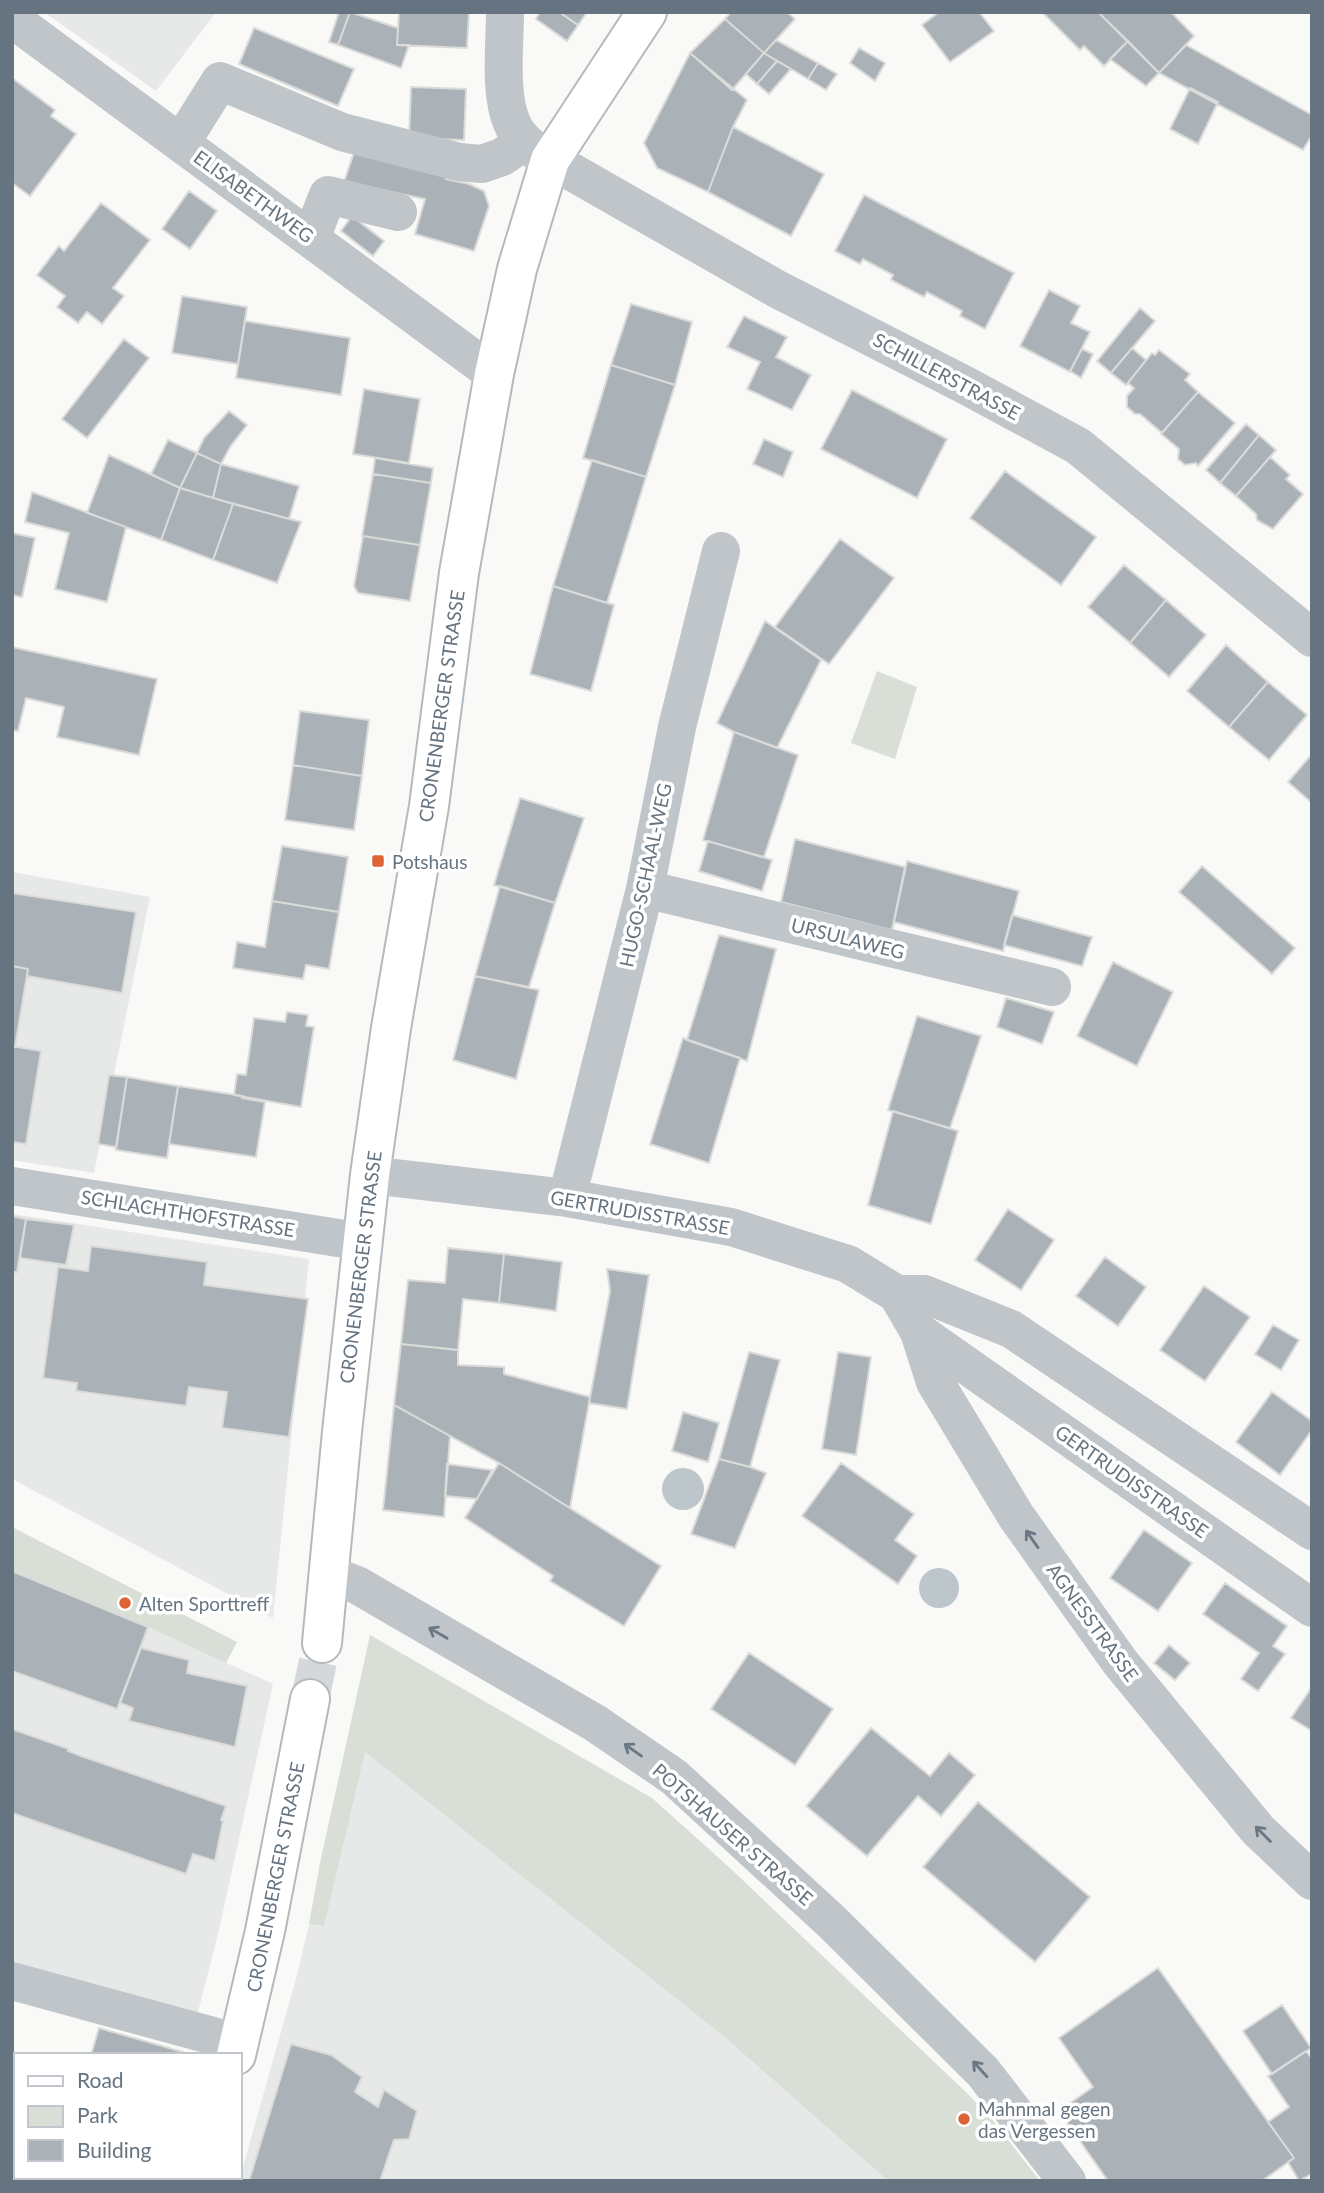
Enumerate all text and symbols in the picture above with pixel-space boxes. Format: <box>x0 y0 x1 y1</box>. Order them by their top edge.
street label: ELISABETHWEG <box>190 145 318 247</box>
street label: SCHILLERSTRASSE <box>870 328 1024 424</box>
street label: CRONENBERGER STRASSE <box>413 588 469 824</box>
street label: HUGO-SCHAAL-WEG <box>614 781 676 969</box>
place label: Potshaus <box>392 850 467 873</box>
marker: Potshaus <box>370 853 386 869</box>
street label: URSULAWEG <box>789 913 907 963</box>
street label: CRONENBERGER STRASSE <box>334 1149 386 1385</box>
street label: SCHLACHTHOFSTRASSE <box>79 1185 297 1241</box>
street label: GERTRUDISSTRASSE <box>549 1185 731 1239</box>
street label: GERTRUDISSTRASSE <box>1051 1420 1213 1542</box>
one-way arrow <box>1025 1530 1039 1549</box>
street label: AGNESSTRASSE <box>1043 1559 1143 1685</box>
place label: Alten Sporttreff <box>139 1592 269 1615</box>
marker: Alten Sporttreff <box>117 1595 133 1611</box>
one-way arrow <box>428 1626 449 1639</box>
one-way arrow <box>624 1742 643 1757</box>
street label: POTSHAUSER STRASSE <box>648 1758 818 1910</box>
street label: CRONENBERGER STRASSE <box>241 1760 309 1994</box>
one-way arrow <box>1254 1825 1271 1842</box>
legend <box>14 2053 242 2179</box>
one-way arrow <box>972 2060 988 2078</box>
text: Road <box>77 2067 124 2092</box>
place label: Mahnmal gegen das Vergessen <box>978 2097 1111 2142</box>
text: Park <box>77 2102 118 2127</box>
marker: Mahnmal gegen das Vergessen <box>956 2111 972 2127</box>
text: Building <box>77 2137 152 2162</box>

